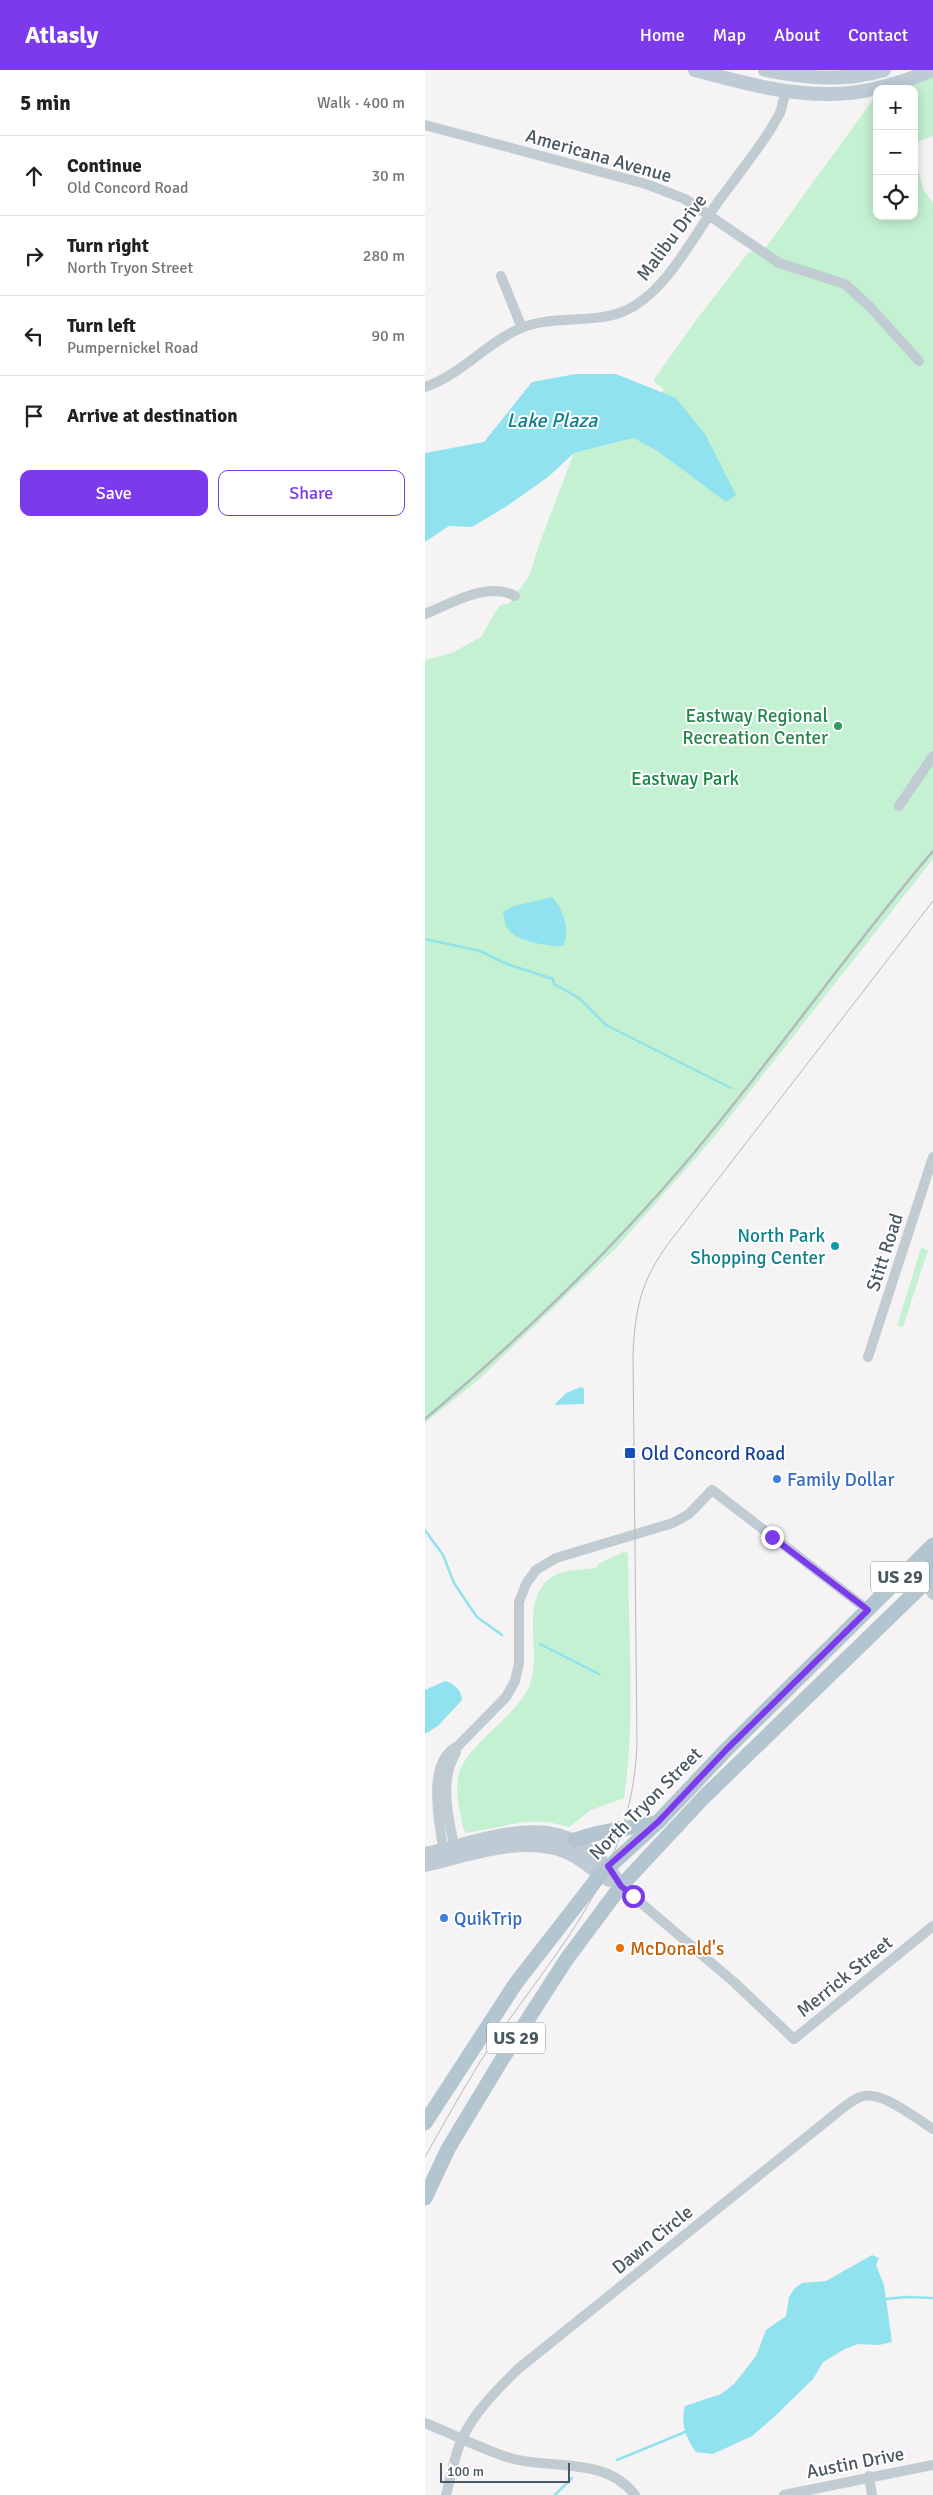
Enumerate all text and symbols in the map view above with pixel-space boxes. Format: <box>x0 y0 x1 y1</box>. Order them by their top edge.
text: Atlasly <box>25 20 98 50</box>
text: Home <box>640 24 685 46</box>
text: Map <box>713 24 746 46</box>
text: About <box>774 24 820 46</box>
text: Contact <box>848 24 908 46</box>
map controls <box>873 85 918 220</box>
button: + <box>873 85 918 130</box>
text: 5 min <box>20 90 71 116</box>
text: Walk · 400 m <box>317 93 405 113</box>
street label: Americana Avenue <box>523 124 675 188</box>
button: − <box>873 130 918 175</box>
text: Continue <box>67 154 142 178</box>
icon: ahead <box>20 162 48 190</box>
text: 30 m <box>371 166 405 186</box>
button: locate <box>873 175 918 220</box>
text: Old Concord Road <box>67 178 188 198</box>
street label: Malibu Drive <box>631 189 712 286</box>
text: Turn right <box>67 234 149 258</box>
icon: right <box>20 242 48 270</box>
text: 280 m <box>363 246 405 266</box>
text: North Tryon Street <box>67 258 193 278</box>
text: Turn left <box>67 314 136 338</box>
icon: left <box>20 322 48 350</box>
text: 90 m <box>371 326 405 346</box>
text: Pumpernickel Road <box>67 338 199 358</box>
icon: arrive <box>20 402 48 430</box>
text: Arrive at destination <box>67 404 238 428</box>
water label: Lake Plaza <box>507 408 598 433</box>
button: Save <box>20 470 208 516</box>
button: Share <box>218 470 405 516</box>
place label: Eastway Regional Recreation Center <box>682 704 828 750</box>
marker: Eastway Regional Recreation Center <box>832 720 844 732</box>
park label: Eastway Park <box>631 767 739 791</box>
street label: Stitt Road <box>861 1210 909 1294</box>
place label: North Park Shopping Center <box>690 1224 825 1270</box>
marker: North Park Shopping Center <box>829 1240 841 1252</box>
place label: Old Concord Road <box>641 1442 785 1466</box>
marker: Old Concord Road <box>623 1446 637 1460</box>
place label: Family Dollar <box>787 1468 894 1492</box>
marker: Family Dollar <box>771 1473 783 1485</box>
route end <box>761 1526 784 1549</box>
road number: US 29 <box>871 1561 929 1592</box>
street label: North Tryon Street <box>584 1742 707 1865</box>
route start <box>622 1885 645 1908</box>
place label: QuikTrip <box>454 1907 522 1931</box>
marker: QuikTrip <box>438 1912 450 1924</box>
street label: Merrick Street <box>792 1931 898 2023</box>
place label: McDonald's <box>630 1937 724 1961</box>
marker: McDonald's <box>614 1942 626 1954</box>
road number: US 29 <box>487 2022 545 2054</box>
street label: Dawn Circle <box>607 2200 698 2280</box>
street label: Austin Drive <box>804 2442 906 2484</box>
scale bar <box>440 2460 570 2483</box>
text: 100 m <box>447 2463 484 2480</box>

